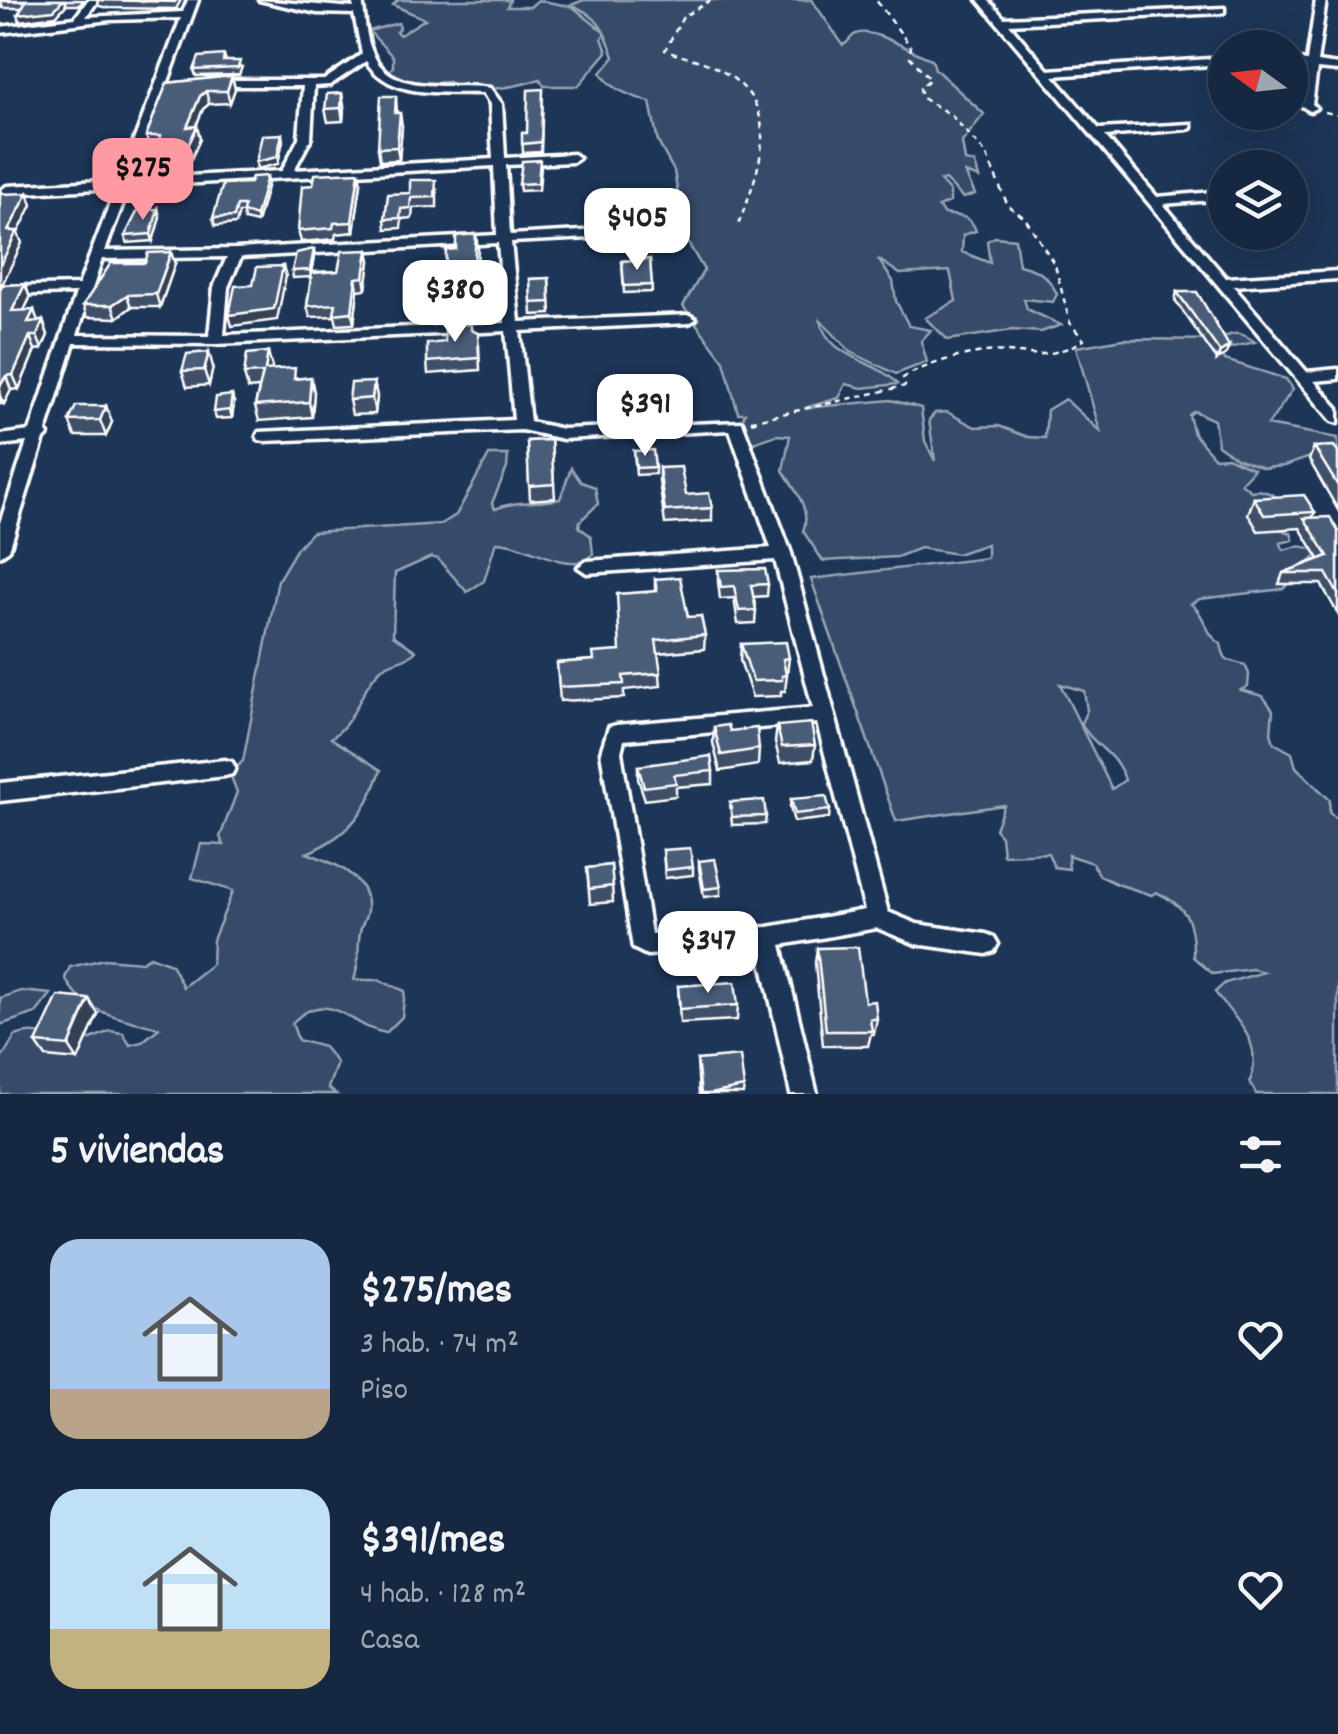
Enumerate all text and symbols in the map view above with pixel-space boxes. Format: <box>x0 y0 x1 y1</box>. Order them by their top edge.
north arrow <box>1208 30 1308 130</box>
map controls <box>1208 30 1308 250</box>
pin: $275 <box>84 138 202 223</box>
text: $275 <box>114 147 172 193</box>
button: layers <box>1208 150 1308 250</box>
pin: $405 <box>578 188 696 273</box>
text: $405 <box>606 197 668 243</box>
pin: $380 <box>396 260 514 345</box>
text: $380 <box>425 269 485 315</box>
pin: $391 <box>586 374 704 459</box>
text: $391 <box>619 383 671 429</box>
pin: $347 <box>649 911 767 996</box>
text: $347 <box>680 920 736 966</box>
text: 5 viviendas <box>50 1124 224 1184</box>
icon: filters <box>1233 1127 1288 1182</box>
text: $275/mes <box>360 1263 512 1323</box>
icon: home <box>130 1279 250 1399</box>
icon: heart <box>1233 1312 1288 1367</box>
text: 3 hab. · 74 m² <box>360 1323 519 1369</box>
text: Piso <box>360 1369 408 1415</box>
text: $391/mes <box>360 1513 505 1573</box>
icon: home <box>130 1529 250 1649</box>
icon: heart <box>1233 1562 1288 1617</box>
text: 4 hab. · 128 m² <box>360 1573 526 1619</box>
text: Casa <box>360 1619 419 1665</box>

